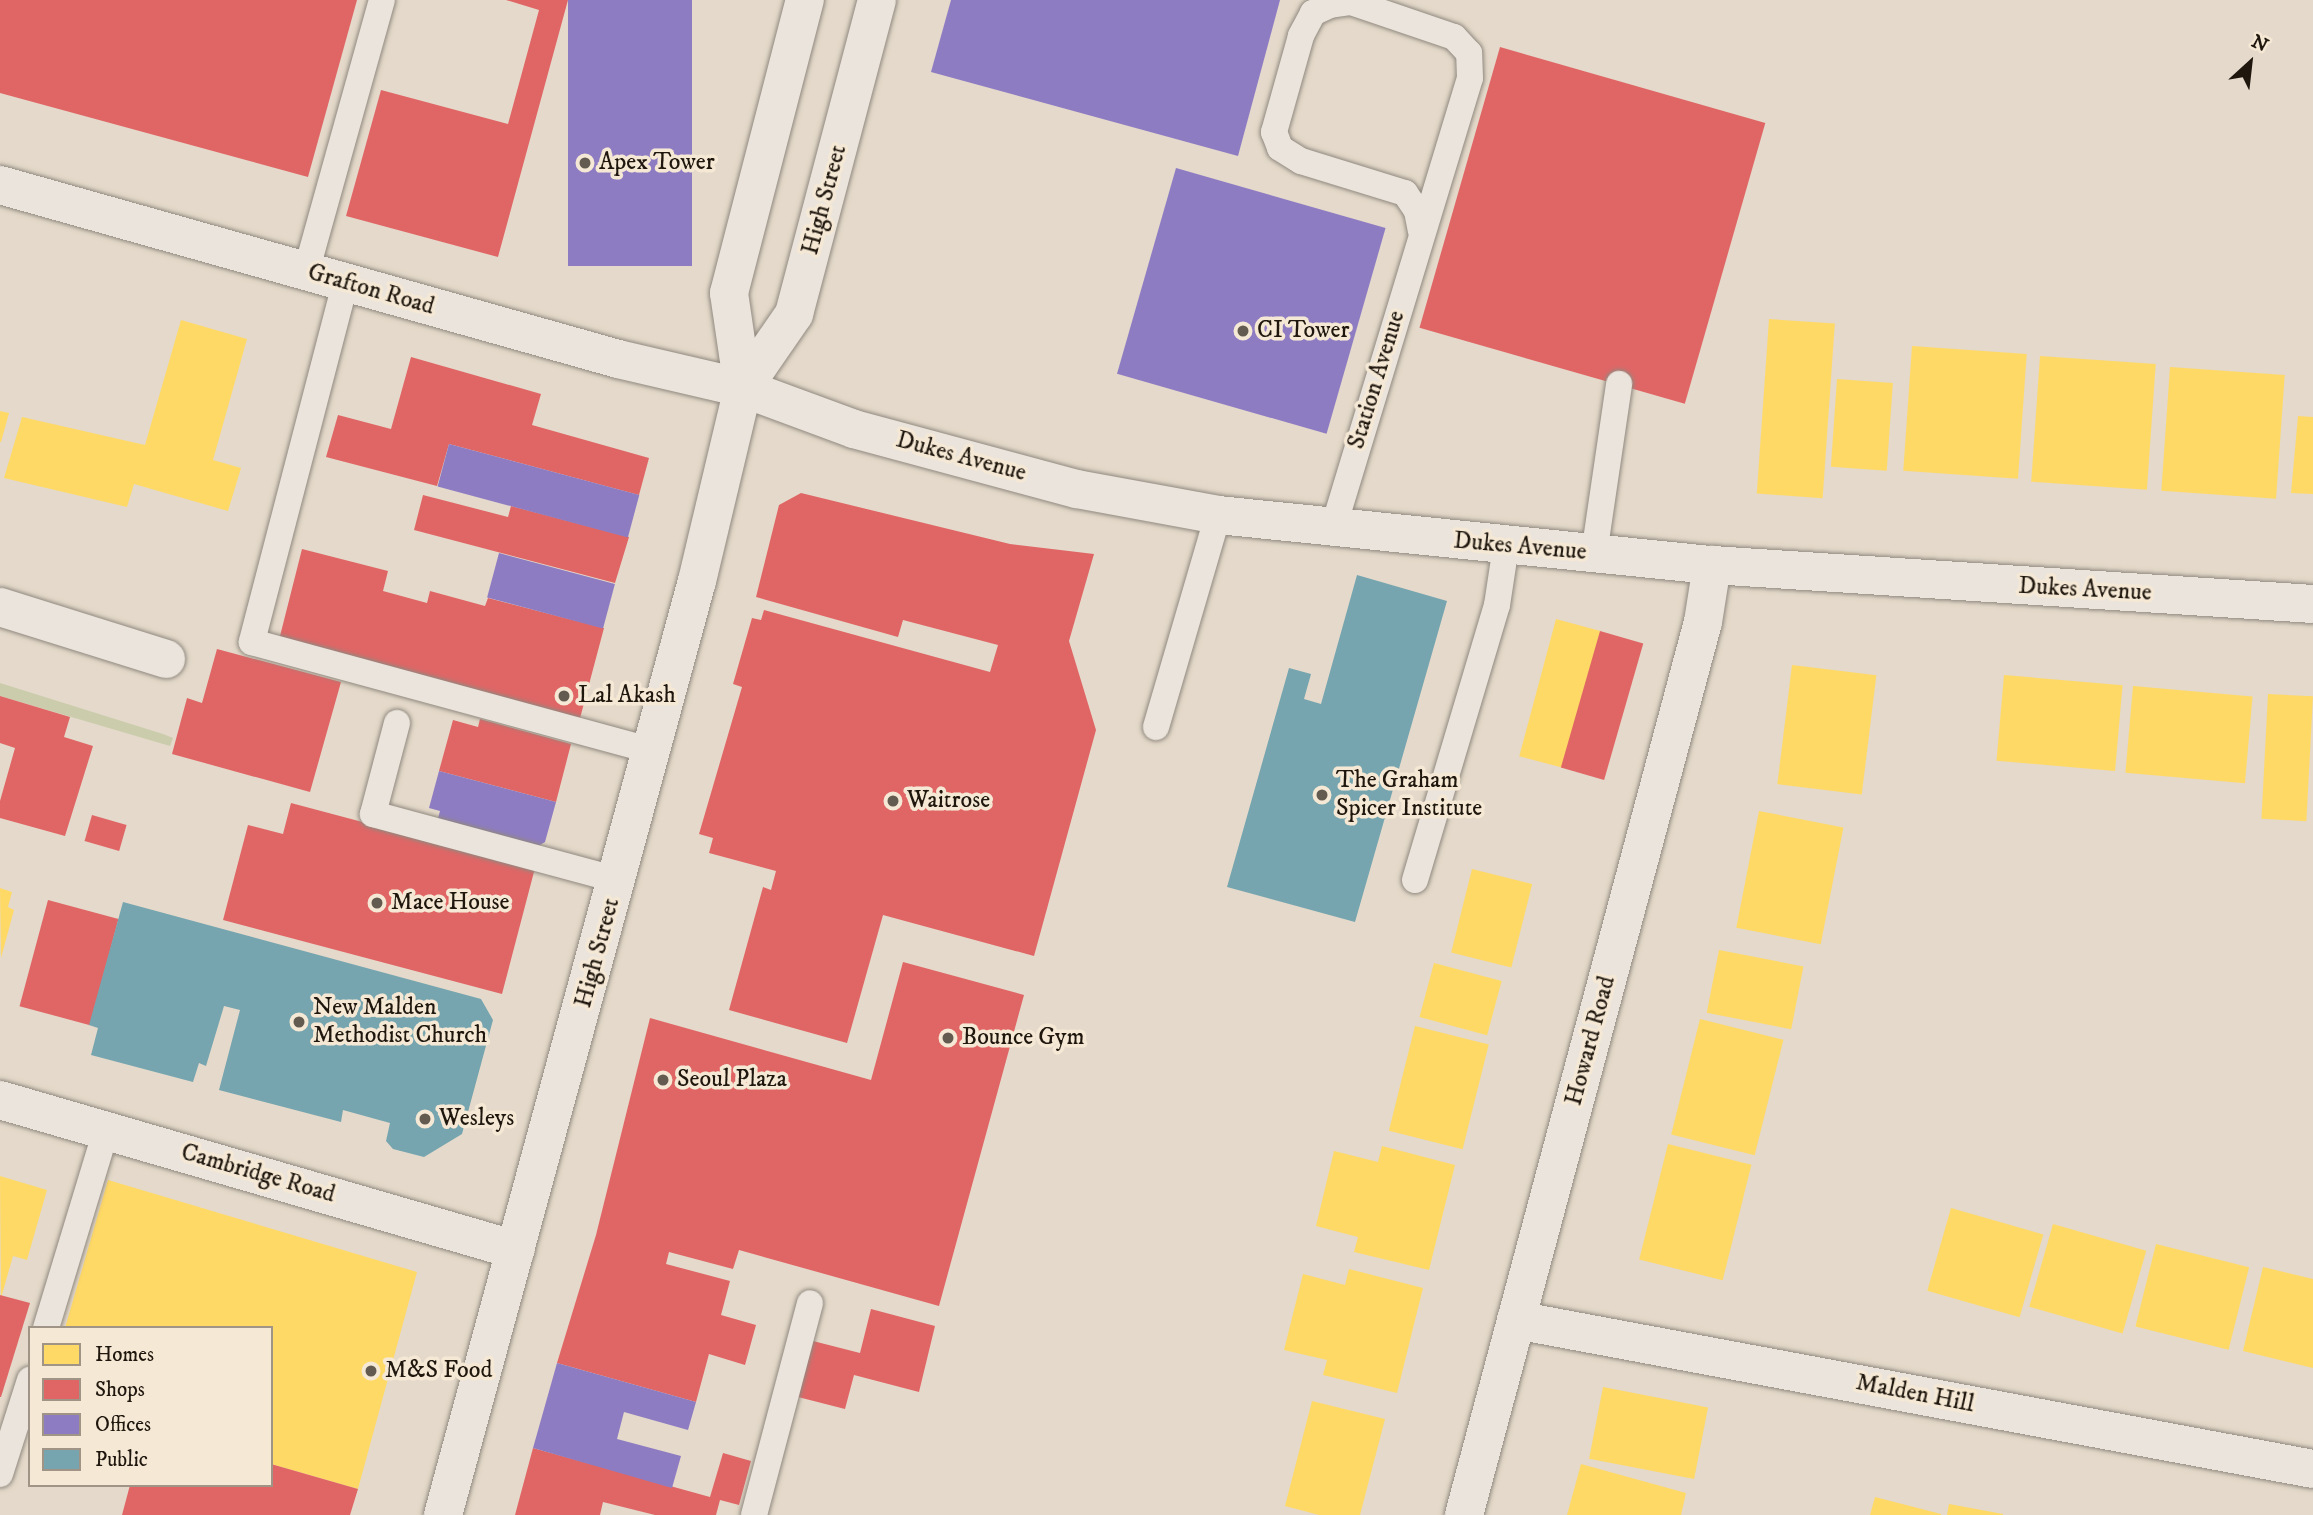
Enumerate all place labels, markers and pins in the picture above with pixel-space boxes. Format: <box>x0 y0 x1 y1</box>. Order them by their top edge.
place label: Apex Tower <box>599 149 715 177</box>
marker: Apex Tower <box>577 155 593 171</box>
place label: CI Tower <box>1257 317 1349 345</box>
marker: CI Tower <box>1235 323 1251 339</box>
place label: Lal Akash <box>578 682 676 710</box>
marker: Lal Akash <box>556 688 572 704</box>
place label: The Graham Spicer Institute <box>1336 767 1482 823</box>
place label: Waitrose <box>907 787 990 815</box>
marker: The Graham Spicer Institute <box>1314 787 1330 803</box>
marker: Waitrose <box>885 793 901 809</box>
place label: Mace House <box>391 889 510 917</box>
marker: Mace House <box>369 895 385 911</box>
place label: New Malden Methodist Church <box>313 994 487 1050</box>
marker: New Malden Methodist Church <box>291 1014 307 1030</box>
place label: Bounce Gym <box>962 1024 1085 1052</box>
marker: Bounce Gym <box>940 1030 956 1046</box>
place label: Seoul Plaza <box>677 1066 787 1094</box>
marker: Seoul Plaza <box>655 1072 671 1088</box>
place label: Wesleys <box>439 1105 514 1133</box>
marker: Wesleys <box>417 1111 433 1127</box>
place label: M&S Food <box>385 1357 492 1385</box>
marker: M&S Food <box>363 1363 379 1379</box>

